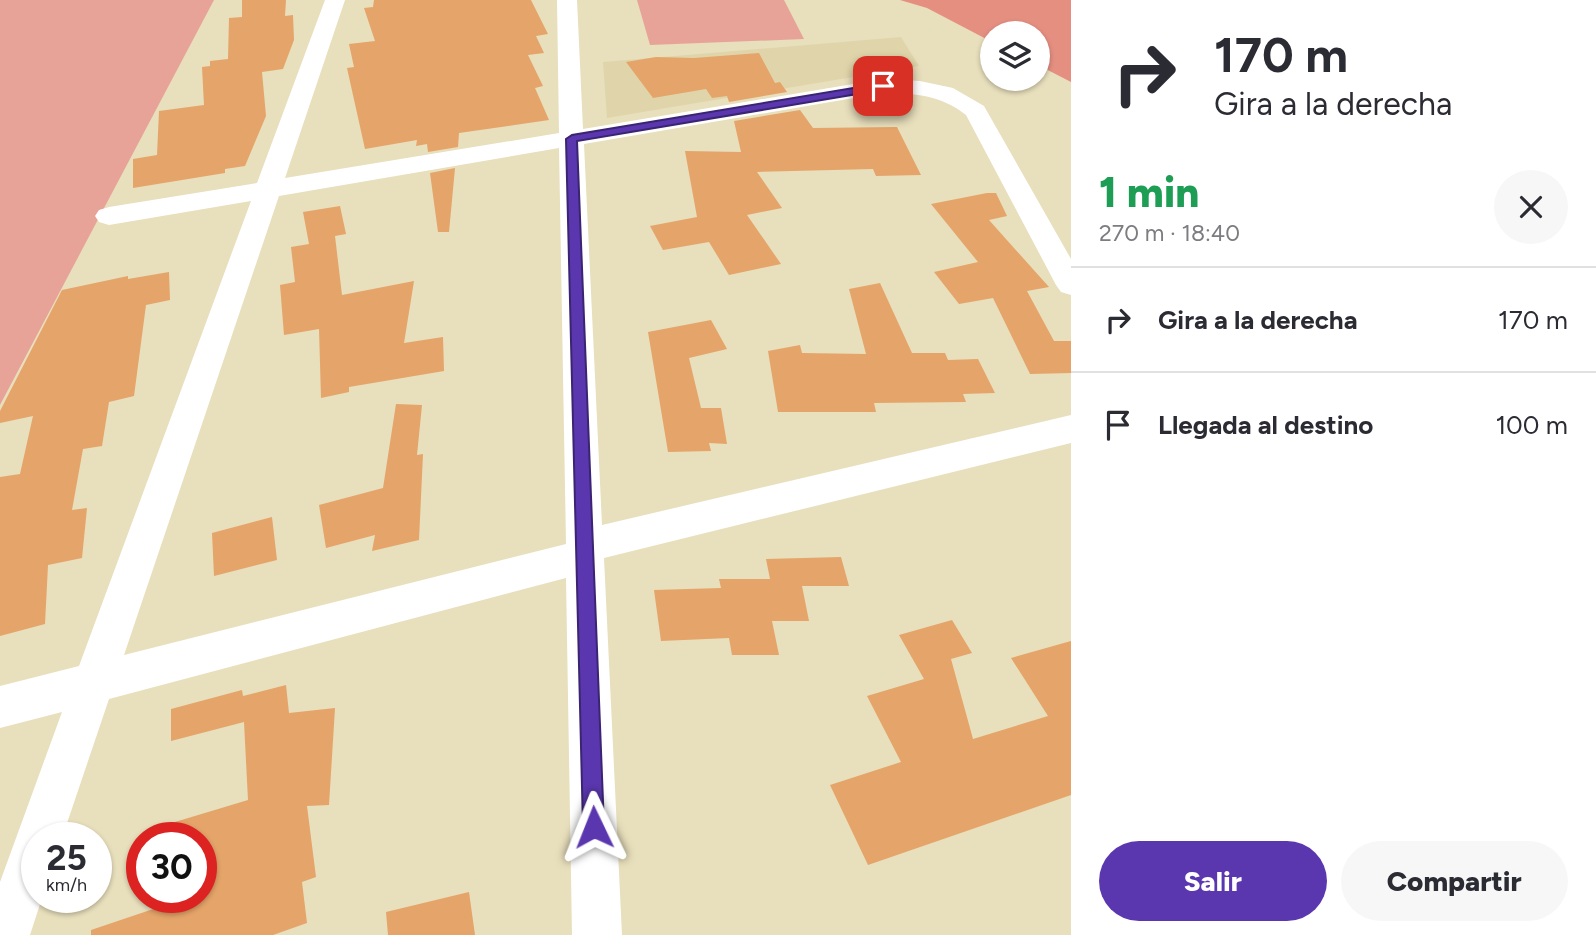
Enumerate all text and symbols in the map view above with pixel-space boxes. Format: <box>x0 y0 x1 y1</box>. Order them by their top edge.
map controls <box>980 21 1050 91</box>
button: layers <box>980 21 1050 91</box>
text: 170 m <box>1214 25 1348 84</box>
icon: right <box>1099 28 1190 119</box>
pin <box>853 56 913 116</box>
icon: arrive <box>864 67 902 105</box>
text: Gira a la derecha <box>1214 85 1452 123</box>
text: 1 min <box>1099 167 1199 218</box>
button: close <box>1494 170 1568 244</box>
text: 270 m · 18:40 <box>1099 219 1240 247</box>
icon: right <box>1099 301 1137 339</box>
text: Gira a la derecha <box>1158 304 1358 336</box>
text: 170 m <box>1498 304 1568 336</box>
icon: arrive <box>1099 406 1137 444</box>
text: Llegada al destino <box>1158 409 1373 441</box>
text: 100 m <box>1495 409 1568 441</box>
position arrow <box>557 790 631 864</box>
speed limit sign: 30 <box>126 822 217 913</box>
text: 25 <box>46 837 87 879</box>
button: Salir <box>1099 841 1327 921</box>
button: Compartir <box>1341 841 1568 921</box>
text: km/h <box>46 874 87 896</box>

